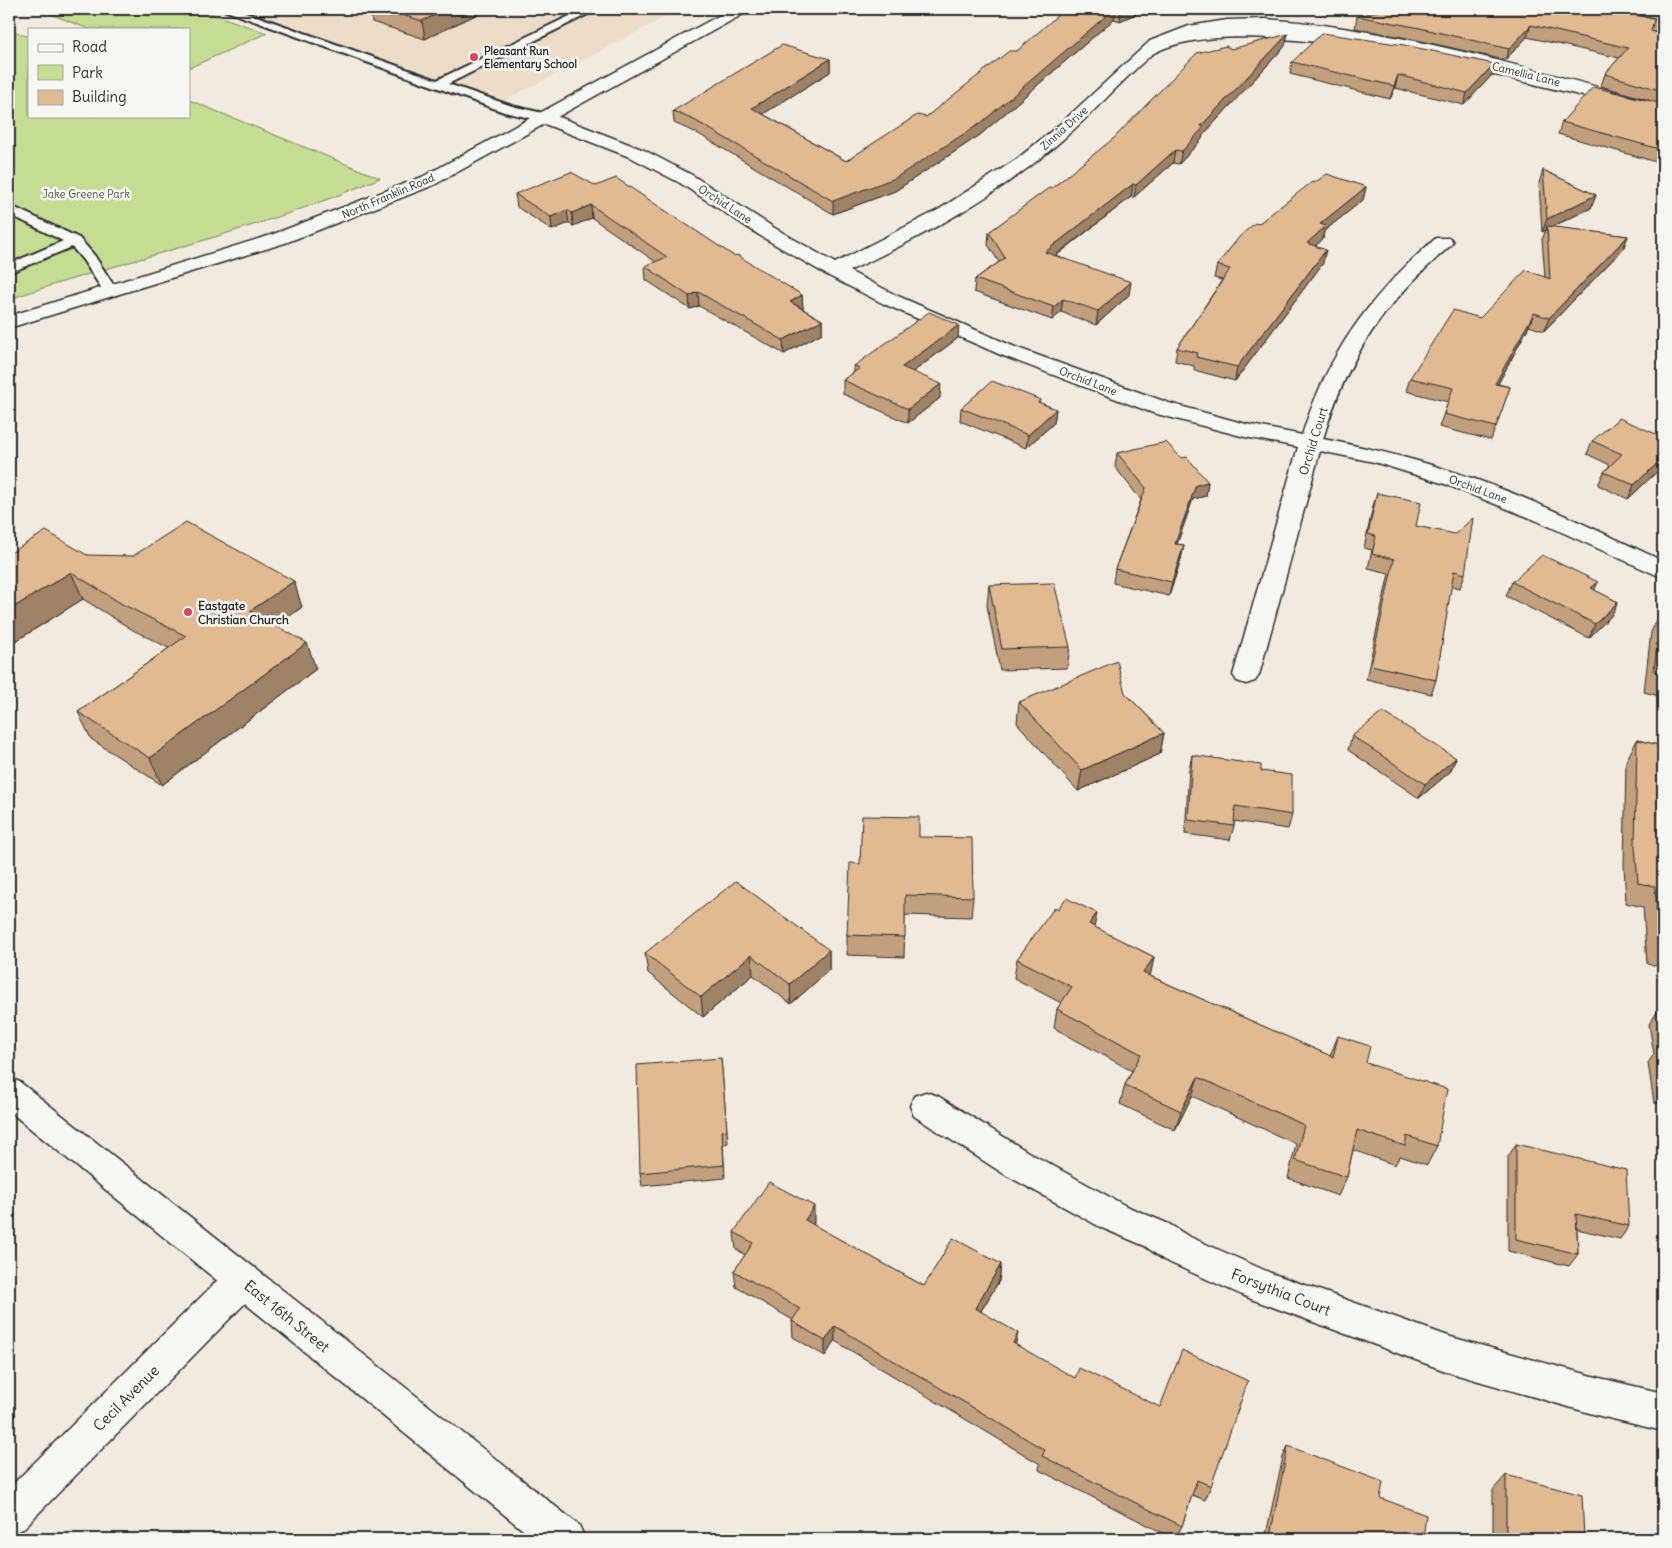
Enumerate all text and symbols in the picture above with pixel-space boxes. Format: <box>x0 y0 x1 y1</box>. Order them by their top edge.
legend <box>28 28 190 118</box>
text: Road <box>72 37 107 56</box>
place label: Pleasant Run Elementary School <box>484 44 577 72</box>
marker: Pleasant Run Elementary School <box>468 51 480 63</box>
street label: Camellia Lane <box>1490 59 1562 89</box>
text: Park <box>72 63 103 82</box>
text: Building <box>72 87 127 106</box>
street label: Zinnia Drive <box>1037 103 1091 153</box>
street label: North Franklin Road <box>340 170 437 222</box>
street label: Orchid Lane <box>696 182 754 226</box>
park label: Jake Greene Park <box>42 187 130 201</box>
street label: Orchid Lane <box>1057 364 1119 398</box>
street label: Orchid Court <box>1296 405 1330 477</box>
street label: Orchid Lane <box>1447 472 1509 506</box>
place label: Eastgate Christian Church <box>198 598 289 627</box>
marker: Eastgate Christian Church <box>182 606 194 618</box>
street label: Forsythia Court <box>1229 1264 1333 1320</box>
street label: East 16th Street <box>240 1276 334 1356</box>
street label: Cecil Avenue <box>89 1361 163 1435</box>

